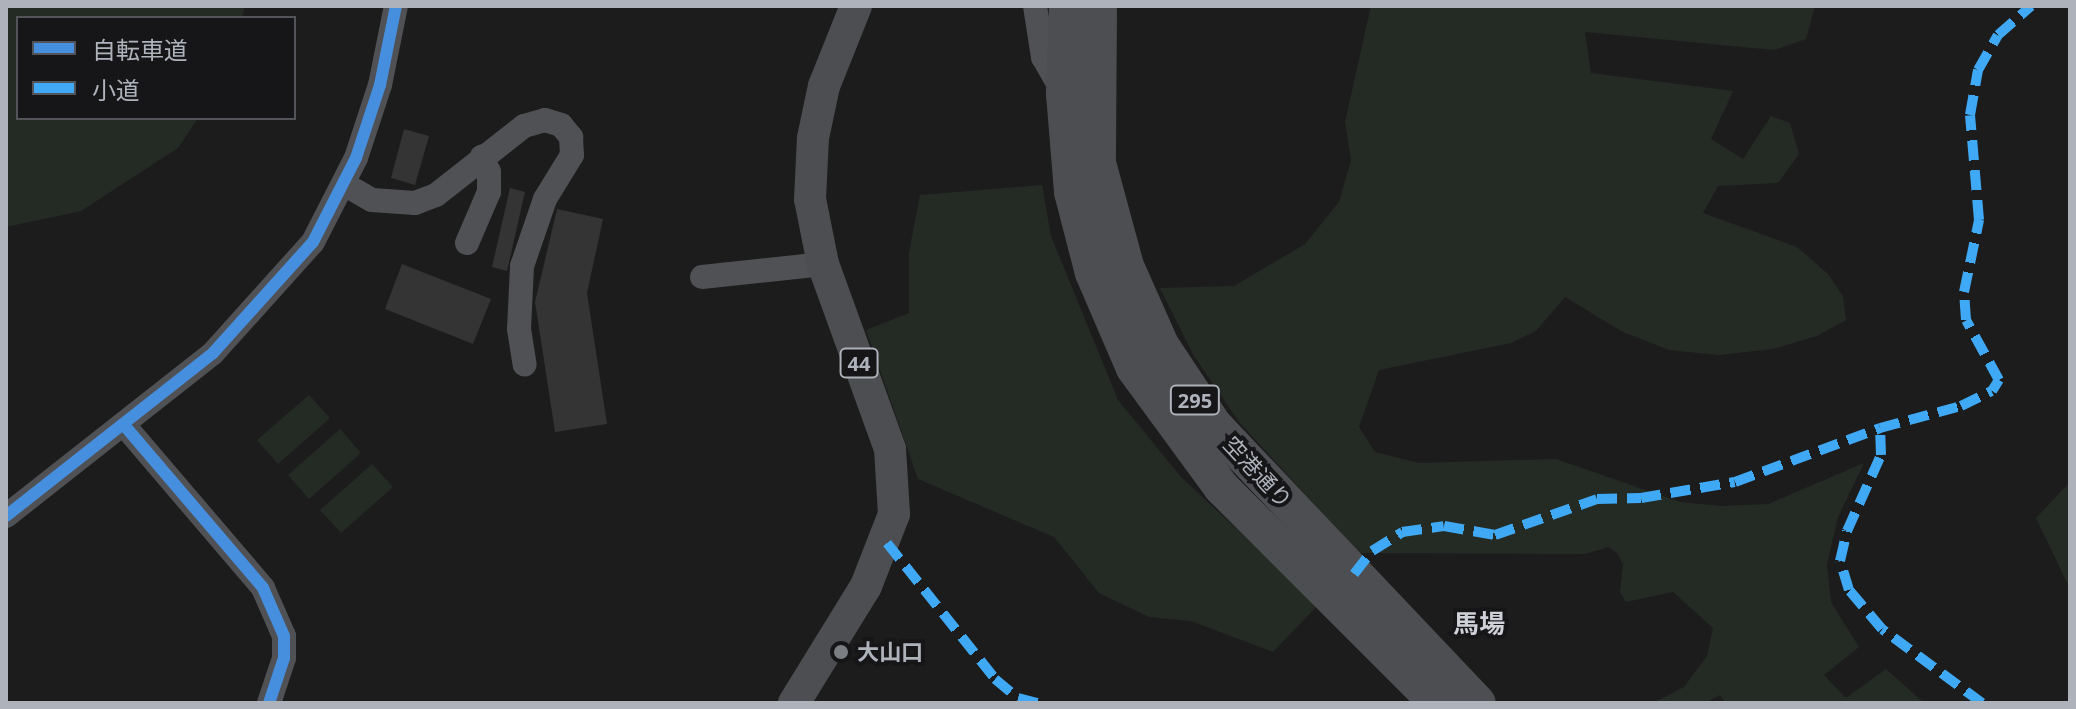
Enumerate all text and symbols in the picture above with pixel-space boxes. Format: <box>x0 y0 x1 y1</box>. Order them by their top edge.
legend <box>16 16 296 120</box>
text: 自転車道 <box>92 33 188 66</box>
text: 小道 <box>92 73 140 106</box>
road number: 44 <box>839 347 879 379</box>
road number: 295 <box>1169 384 1221 416</box>
street label: 空港通り <box>1218 431 1298 513</box>
district label: 馬場 <box>1453 608 1505 640</box>
place label: 大山口 <box>857 639 923 665</box>
marker: 大山口 <box>832 643 850 661</box>

